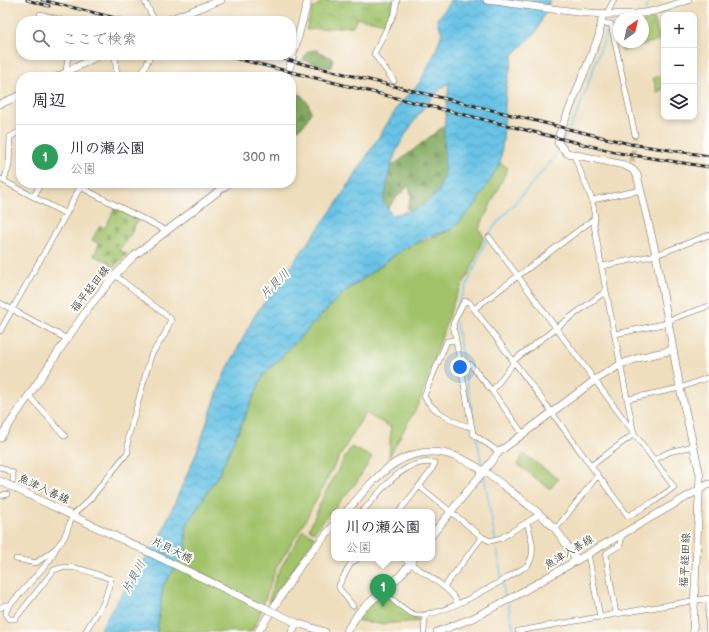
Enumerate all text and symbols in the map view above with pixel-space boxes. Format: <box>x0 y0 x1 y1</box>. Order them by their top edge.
north arrow <box>613 12 649 48</box>
map controls <box>661 12 697 120</box>
button: + <box>661 12 697 48</box>
search box <box>16 16 296 60</box>
icon: search <box>30 27 52 49</box>
text: ここで検索 <box>62 30 137 49</box>
button: − <box>661 48 697 84</box>
button: layers <box>661 84 697 120</box>
text: 周辺 <box>32 91 66 111</box>
text: 川の瀬公園 <box>70 139 145 158</box>
text: 1 <box>42 149 48 165</box>
text: 300 m <box>242 149 280 165</box>
text: 公園 <box>70 161 96 177</box>
street label: 福平経田線 <box>68 263 112 315</box>
water label: 片貝川 <box>257 266 293 302</box>
your location <box>450 357 470 377</box>
street label: 魚津入善線 <box>16 471 72 507</box>
popup <box>331 509 435 561</box>
text: 川の瀬公園 <box>345 518 421 537</box>
street label: 魚津入善線 <box>542 532 596 572</box>
street label: 福平経田線 <box>677 532 693 588</box>
street label: 片貝大橋 <box>149 535 195 565</box>
text: 公園 <box>345 540 372 556</box>
water label: 片貝川 <box>119 558 149 596</box>
pin: 1 <box>370 574 396 607</box>

